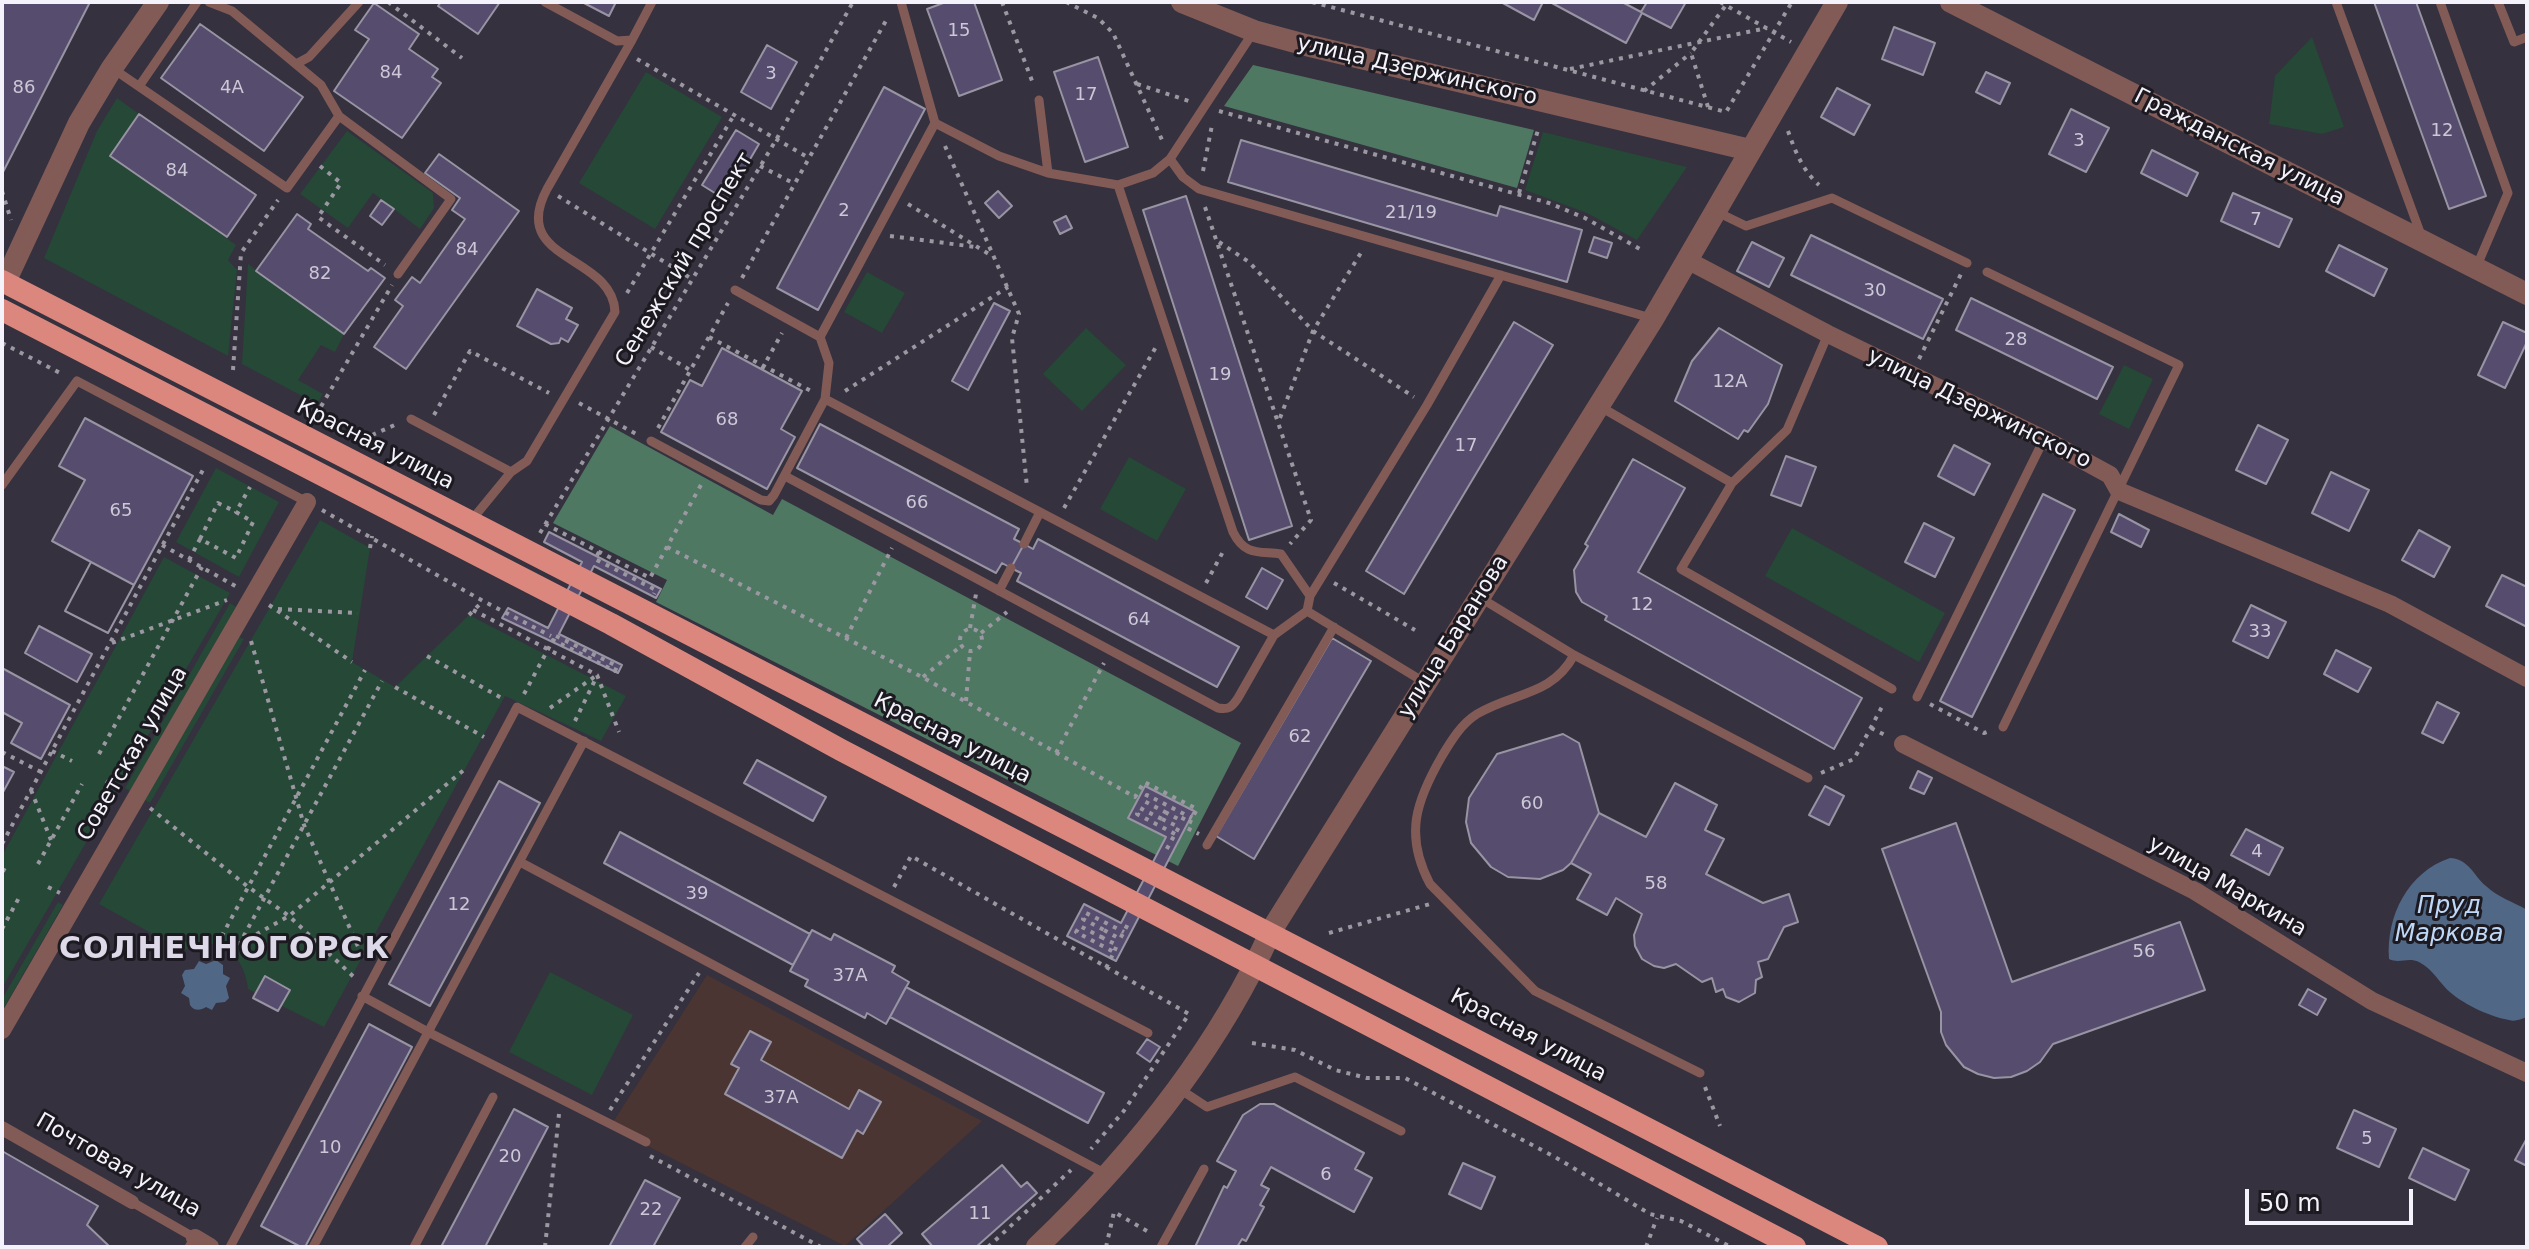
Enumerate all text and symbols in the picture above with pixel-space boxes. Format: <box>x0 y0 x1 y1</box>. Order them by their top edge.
house number: 15 <box>948 20 970 42</box>
street label: улица Дзержинского <box>1294 31 1540 111</box>
house number: 84 <box>380 62 402 84</box>
house number: 3 <box>765 63 777 85</box>
house number: 86 <box>13 77 35 99</box>
house number: 4А <box>220 77 244 99</box>
street label: Гражданская улица <box>2129 83 2349 213</box>
house number: 17 <box>1075 84 1097 106</box>
house number: 12 <box>2431 120 2453 142</box>
house number: 3 <box>2073 130 2085 152</box>
street label: Сенежский проспект <box>610 148 760 372</box>
house number: 84 <box>166 160 188 182</box>
house number: 2 <box>838 200 850 222</box>
house number: 21/19 <box>1385 202 1437 224</box>
house number: 7 <box>2250 209 2262 231</box>
house number: 84 <box>456 239 478 261</box>
house number: 82 <box>309 263 331 285</box>
house number: 30 <box>1864 280 1886 302</box>
house number: 28 <box>2005 329 2027 351</box>
street label: улица Дзержинского <box>1863 343 2095 475</box>
house number: 19 <box>1209 364 1231 386</box>
house number: 12А <box>1712 371 1748 393</box>
street label: Красная улица <box>292 394 458 496</box>
house number: 68 <box>716 409 738 431</box>
house number: 17 <box>1455 435 1477 457</box>
house number: 66 <box>906 492 928 514</box>
house number: 65 <box>110 500 132 522</box>
street label: улица Баранова <box>1393 551 1515 723</box>
house number: 12 <box>1631 594 1653 616</box>
house number: 64 <box>1128 609 1150 631</box>
house number: 33 <box>2249 621 2271 643</box>
street label: Советская улица <box>72 662 194 846</box>
street label: Красная улица <box>869 688 1035 790</box>
house number: 62 <box>1289 726 1311 748</box>
house number: 60 <box>1521 793 1543 815</box>
street label: улица Маркина <box>2143 831 2311 943</box>
house number: 4 <box>2251 841 2263 863</box>
house number: 58 <box>1645 873 1667 895</box>
house number: 39 <box>686 883 708 905</box>
water label: Пруд Маркова <box>2395 893 2503 949</box>
house number: 12 <box>448 894 470 916</box>
district label: СОЛНЕЧНОГОРСК <box>59 932 391 968</box>
house number: 56 <box>2133 941 2155 963</box>
house number: 37А <box>832 965 868 987</box>
street label: Красная улица <box>1445 984 1611 1088</box>
house number: 37А <box>763 1087 799 1109</box>
street label: Почтовая улица <box>31 1108 205 1224</box>
house number: 5 <box>2361 1128 2373 1150</box>
house number: 10 <box>319 1137 341 1159</box>
house number: 20 <box>499 1146 521 1168</box>
house number: 6 <box>1320 1164 1332 1186</box>
scale bar <box>2249 1173 2417 1223</box>
text: 50 m <box>2259 1189 2321 1217</box>
house number: 22 <box>640 1199 662 1221</box>
house number: 11 <box>969 1203 991 1225</box>

